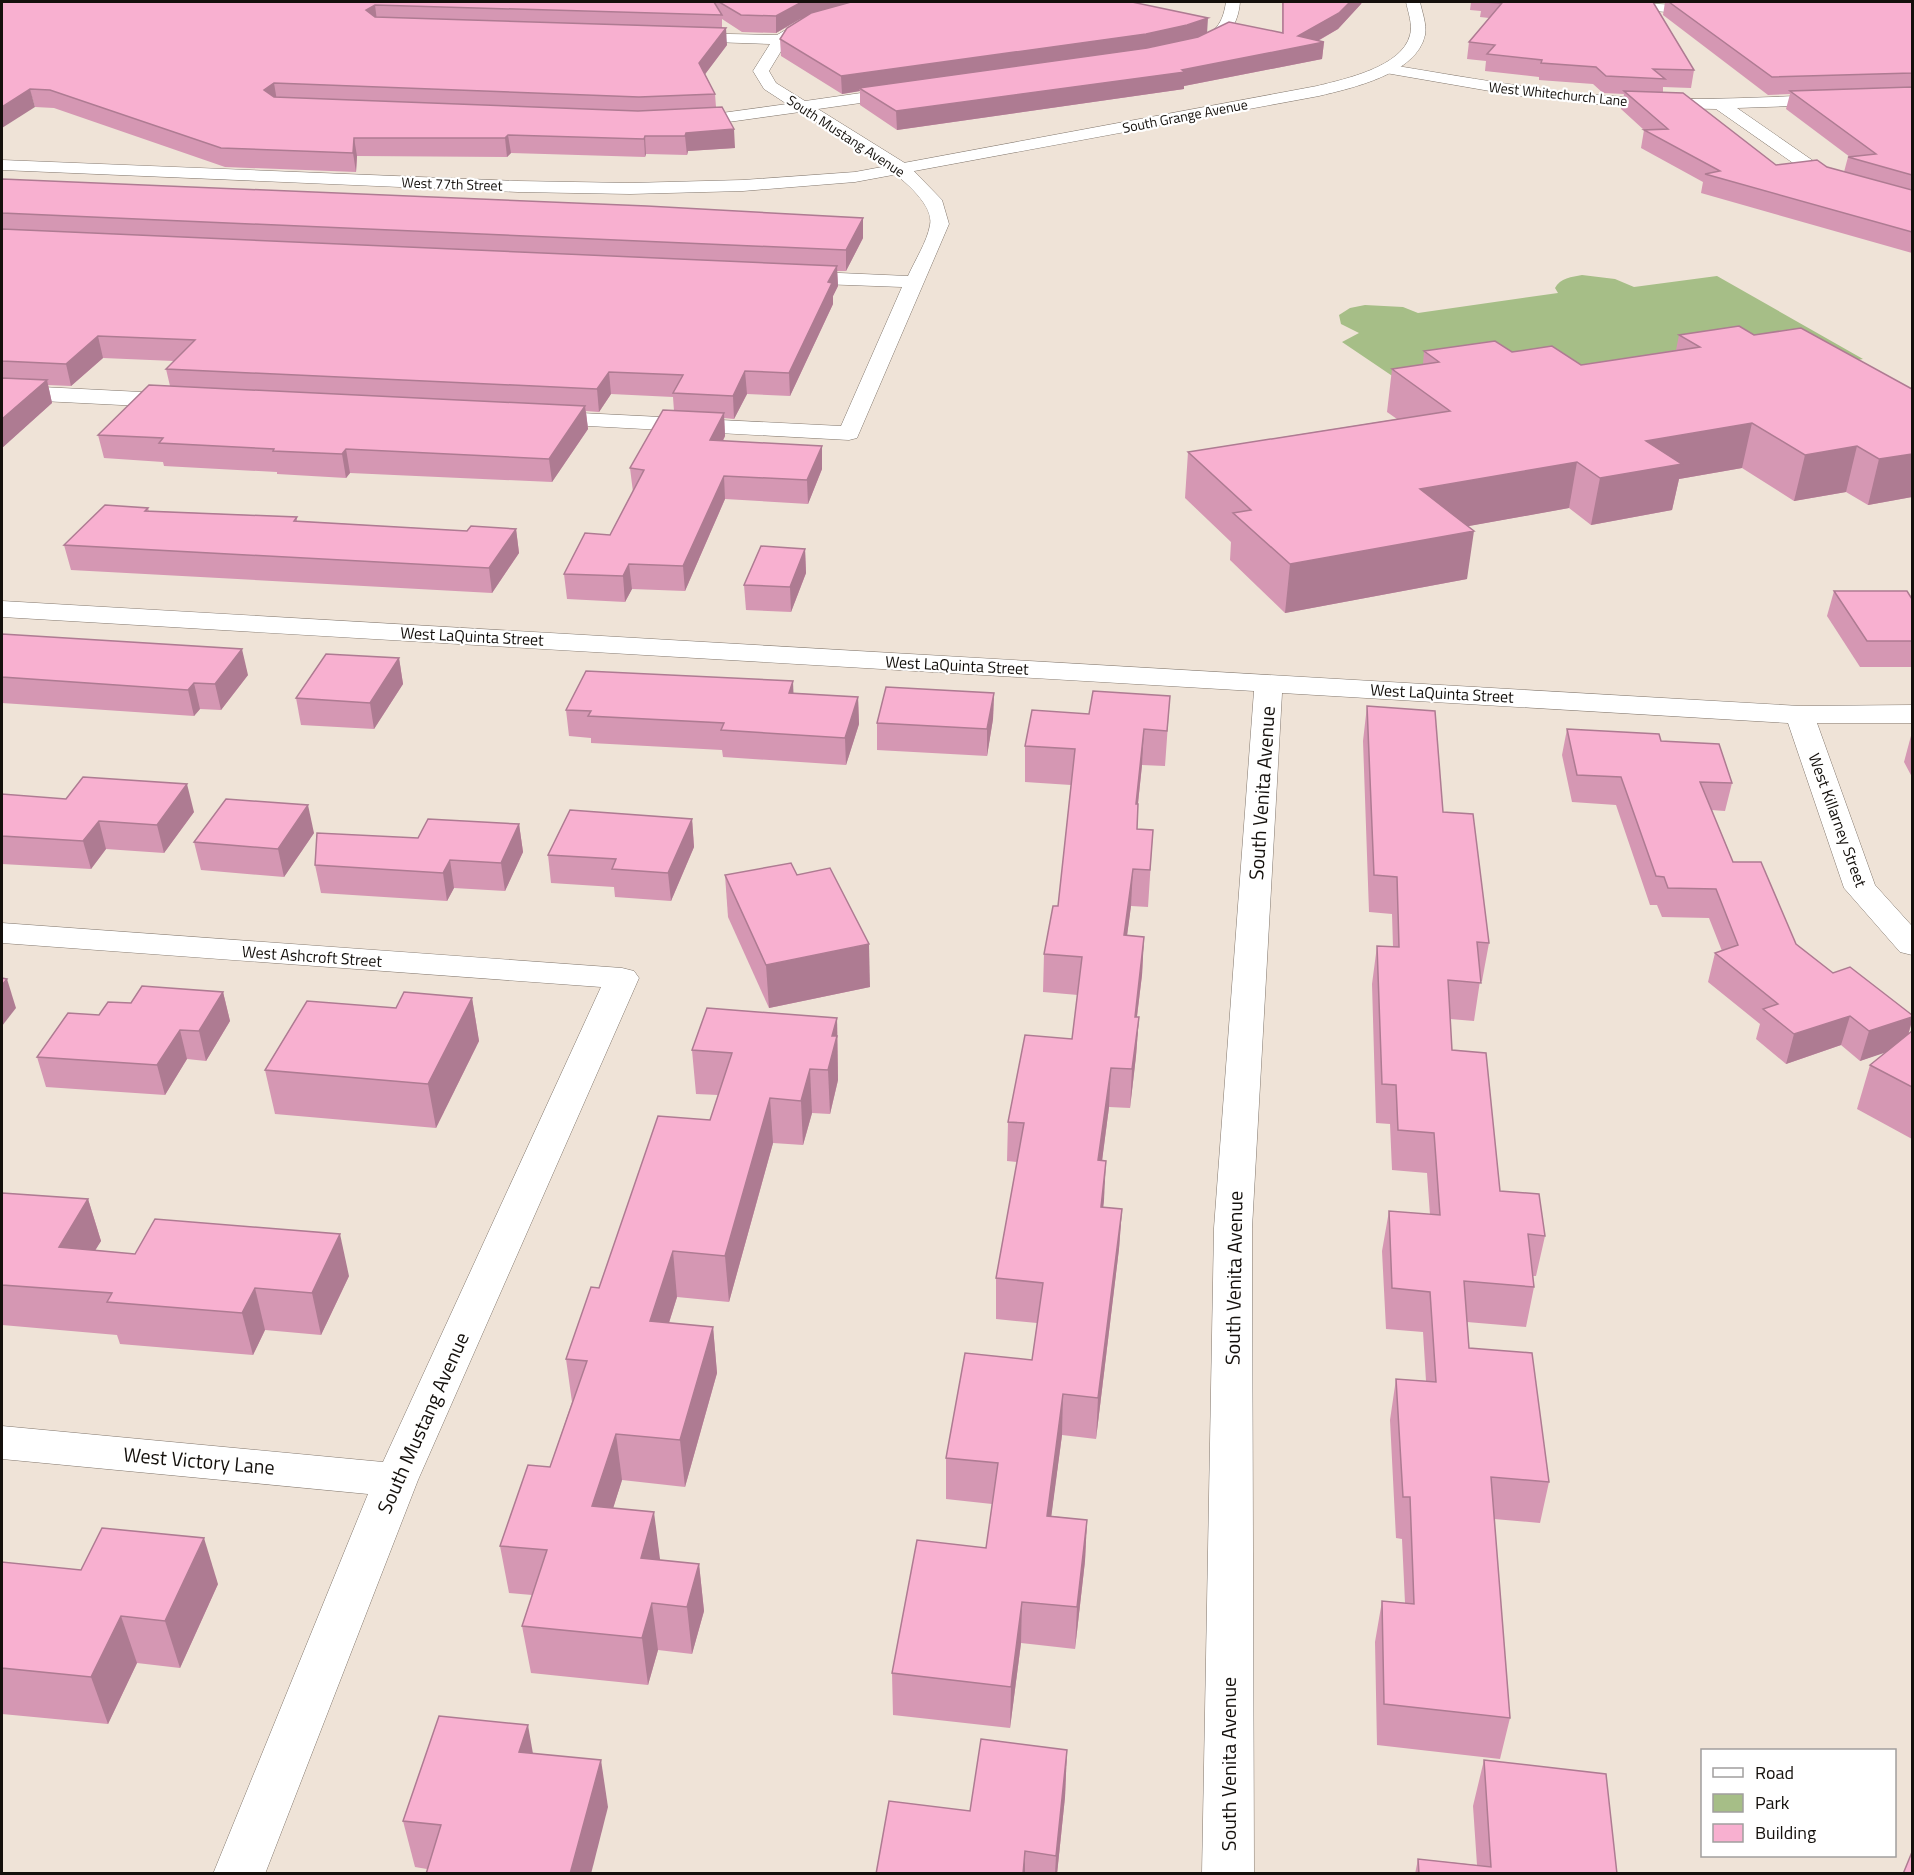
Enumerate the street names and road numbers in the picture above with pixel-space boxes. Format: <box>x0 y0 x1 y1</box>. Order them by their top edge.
street label: West Whitechurch Lane <box>1488 76 1628 111</box>
street label: South Mustang Avenue <box>783 89 910 182</box>
street label: South Grange Avenue <box>1121 93 1249 138</box>
street label: West 77th Street <box>401 171 503 196</box>
street label: West LaQuinta Street <box>400 620 545 652</box>
street label: West LaQuinta Street <box>885 649 1030 681</box>
street label: West LaQuinta Street <box>1370 677 1515 709</box>
street label: South Venita Avenue <box>1240 705 1283 881</box>
street label: West Killarney Street <box>1803 750 1874 891</box>
street label: West Ashcroft Street <box>241 939 383 973</box>
street label: South Venita Avenue <box>1216 1191 1251 1365</box>
street label: South Mustang Avenue <box>369 1327 477 1519</box>
street label: West Victory Lane <box>122 1438 276 1483</box>
street label: South Venita Avenue <box>1213 1677 1244 1851</box>

